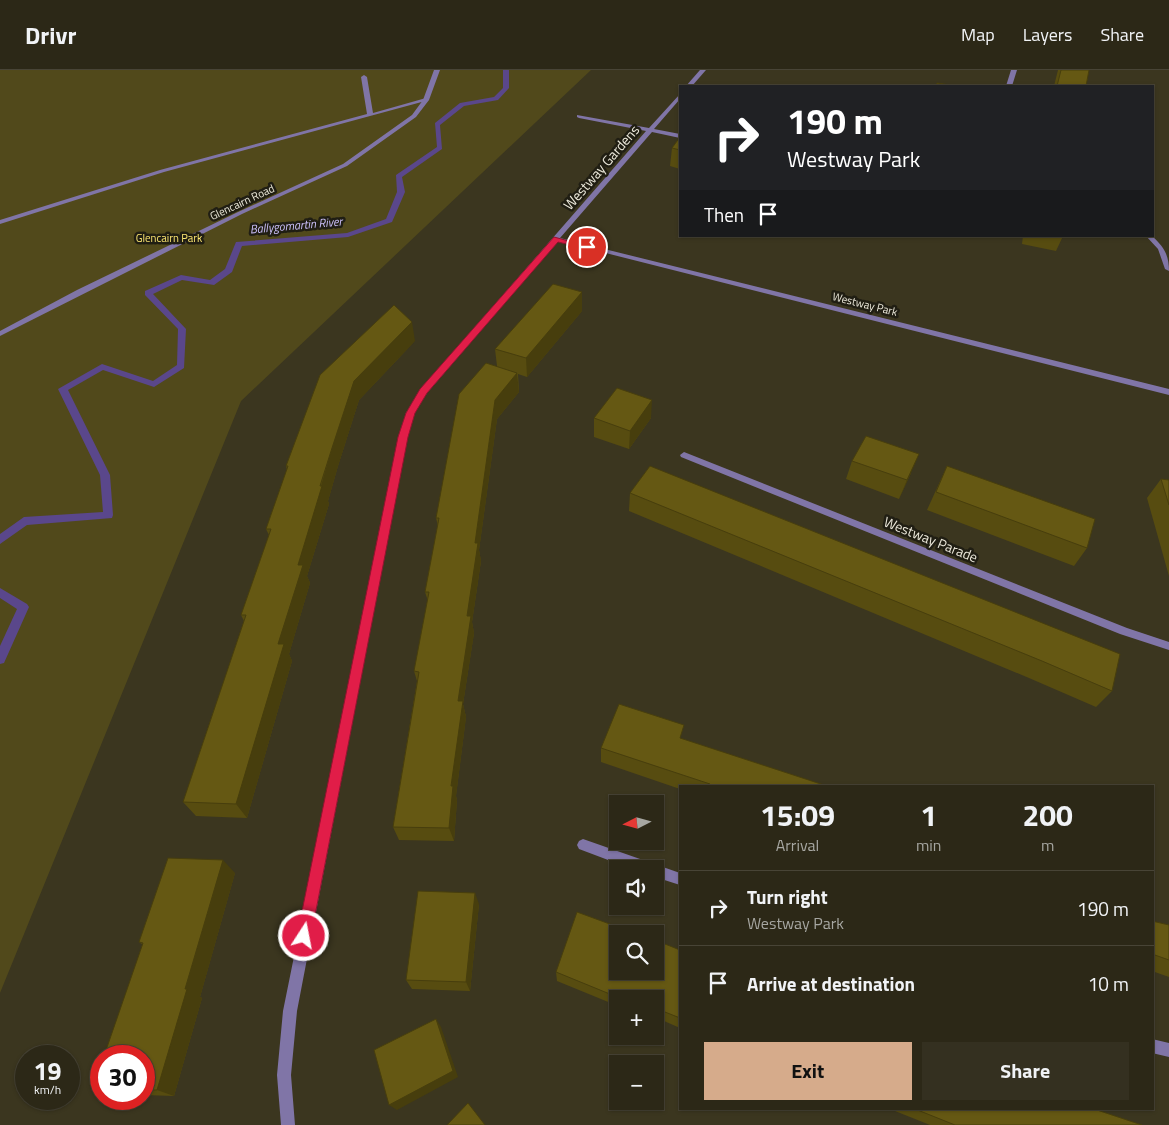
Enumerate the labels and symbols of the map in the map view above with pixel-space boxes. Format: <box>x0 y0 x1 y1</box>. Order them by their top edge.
street label: Westway Gardens <box>558 120 644 214</box>
street label: Glencairn Road <box>207 180 277 224</box>
water label: Ballygomartin River <box>249 211 345 239</box>
pin <box>566 226 608 268</box>
park label: Glencairn Park <box>136 230 203 246</box>
street label: Westway Park <box>831 288 900 320</box>
street label: Westway Parade <box>881 511 981 567</box>
north arrow <box>609 795 664 850</box>
position arrow <box>277 909 329 961</box>
speed limit sign: 30 <box>90 1045 155 1110</box>

